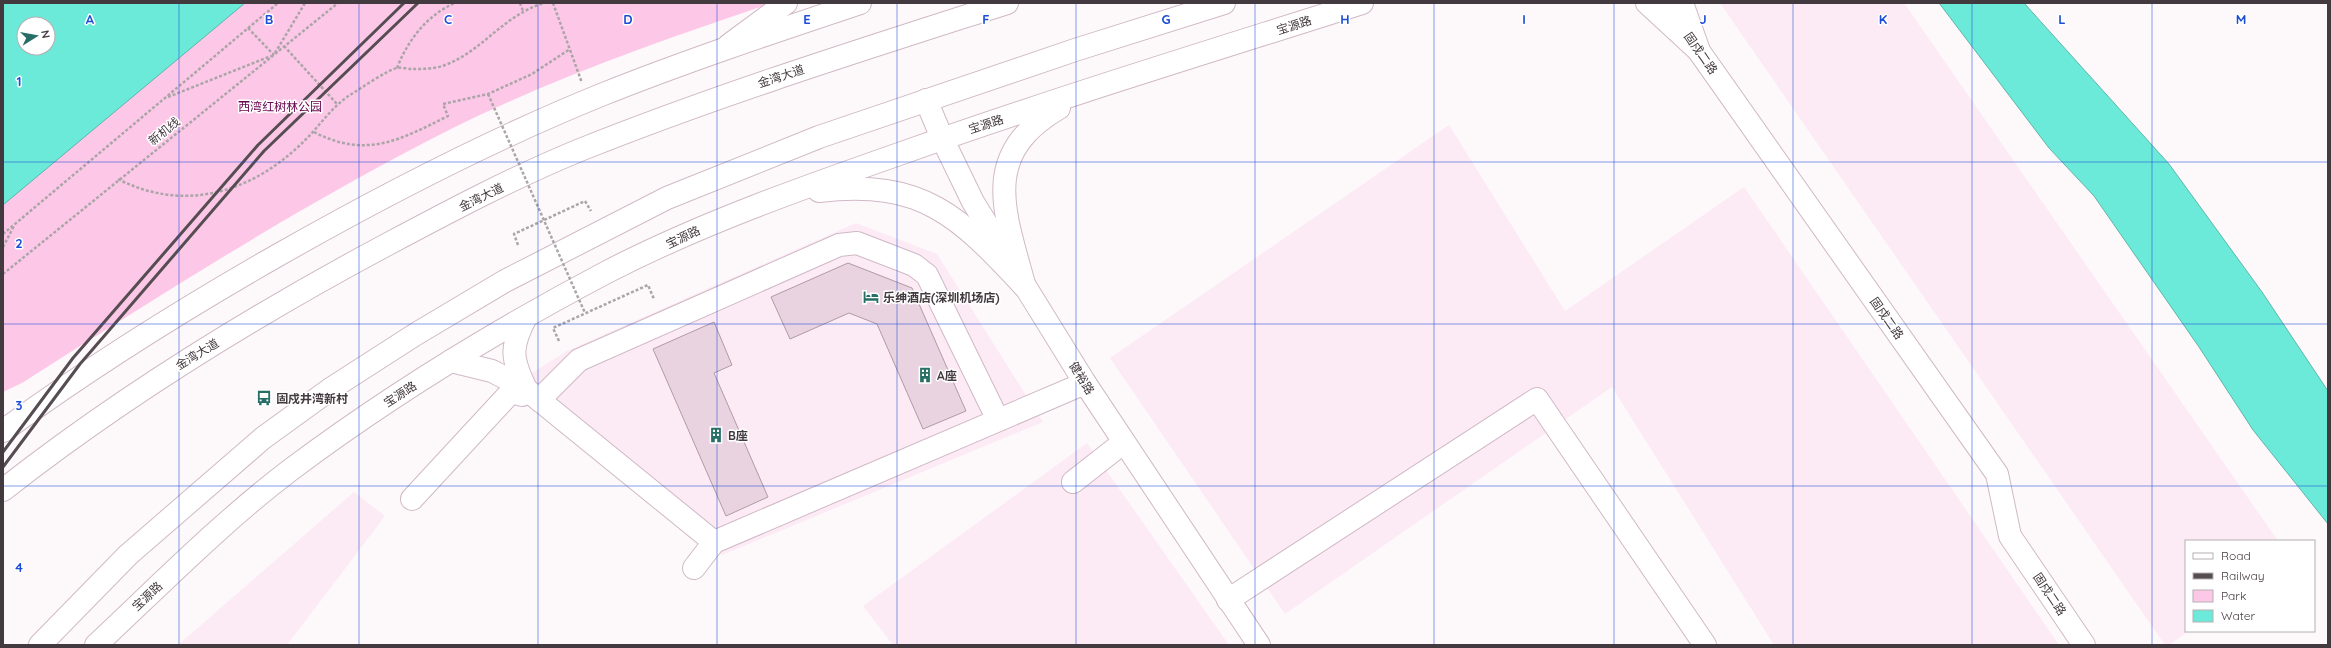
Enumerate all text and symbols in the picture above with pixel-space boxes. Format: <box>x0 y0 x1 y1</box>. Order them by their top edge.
text: A <box>86 11 95 27</box>
text: B <box>265 11 273 27</box>
text: C <box>444 11 452 27</box>
text: D <box>623 11 633 27</box>
text: E <box>803 11 811 27</box>
text: F <box>982 11 990 27</box>
text: G <box>1161 11 1171 27</box>
text: H <box>1340 11 1350 27</box>
text: I <box>1522 11 1526 27</box>
text: J <box>1699 11 1707 27</box>
text: K <box>1879 11 1888 27</box>
text: L <box>2058 11 2066 27</box>
text: M <box>2236 11 2246 27</box>
street label: 宝源路 <box>1275 12 1313 38</box>
north arrow <box>16 16 56 56</box>
text: N <box>38 29 53 39</box>
street label: 固戍二路 <box>1681 29 1721 77</box>
street label: 金湾大道 <box>756 61 806 91</box>
text: 1 <box>16 73 22 89</box>
park label: 西湾红树林公园 <box>238 99 322 114</box>
street label: 宝源路 <box>967 111 1005 137</box>
street label: 新机线 <box>145 114 183 148</box>
street label: 金湾大道 <box>456 180 506 214</box>
street label: 宝源路 <box>664 223 702 251</box>
text: 2 <box>15 235 23 251</box>
hotel icon: 乐绅酒店(深圳机场店) <box>862 288 880 306</box>
place label: 乐绅酒店(深圳机场店) <box>883 290 1000 305</box>
street label: 固戍二路 <box>1867 294 1907 342</box>
street label: 金湾大道 <box>173 335 221 373</box>
street label: 健裕路 <box>1066 359 1098 397</box>
building icon: A座 <box>916 366 934 384</box>
place label: A座 <box>937 368 957 383</box>
street label: 宝源路 <box>381 378 419 410</box>
bus stop icon: 固戍井湾新村 <box>255 389 273 407</box>
place label: 固戍井湾新村 <box>276 391 348 406</box>
text: 3 <box>16 397 23 413</box>
building icon: B座 <box>707 426 725 444</box>
place label: B座 <box>728 428 748 443</box>
legend <box>2185 540 2315 632</box>
text: Road <box>2221 548 2251 563</box>
text: 4 <box>15 559 23 575</box>
text: Railway <box>2221 568 2265 583</box>
street label: 固戍二路 <box>2030 570 2070 618</box>
street label: 宝源路 <box>129 578 165 614</box>
text: Park <box>2221 588 2246 603</box>
text: Water <box>2221 608 2256 623</box>

